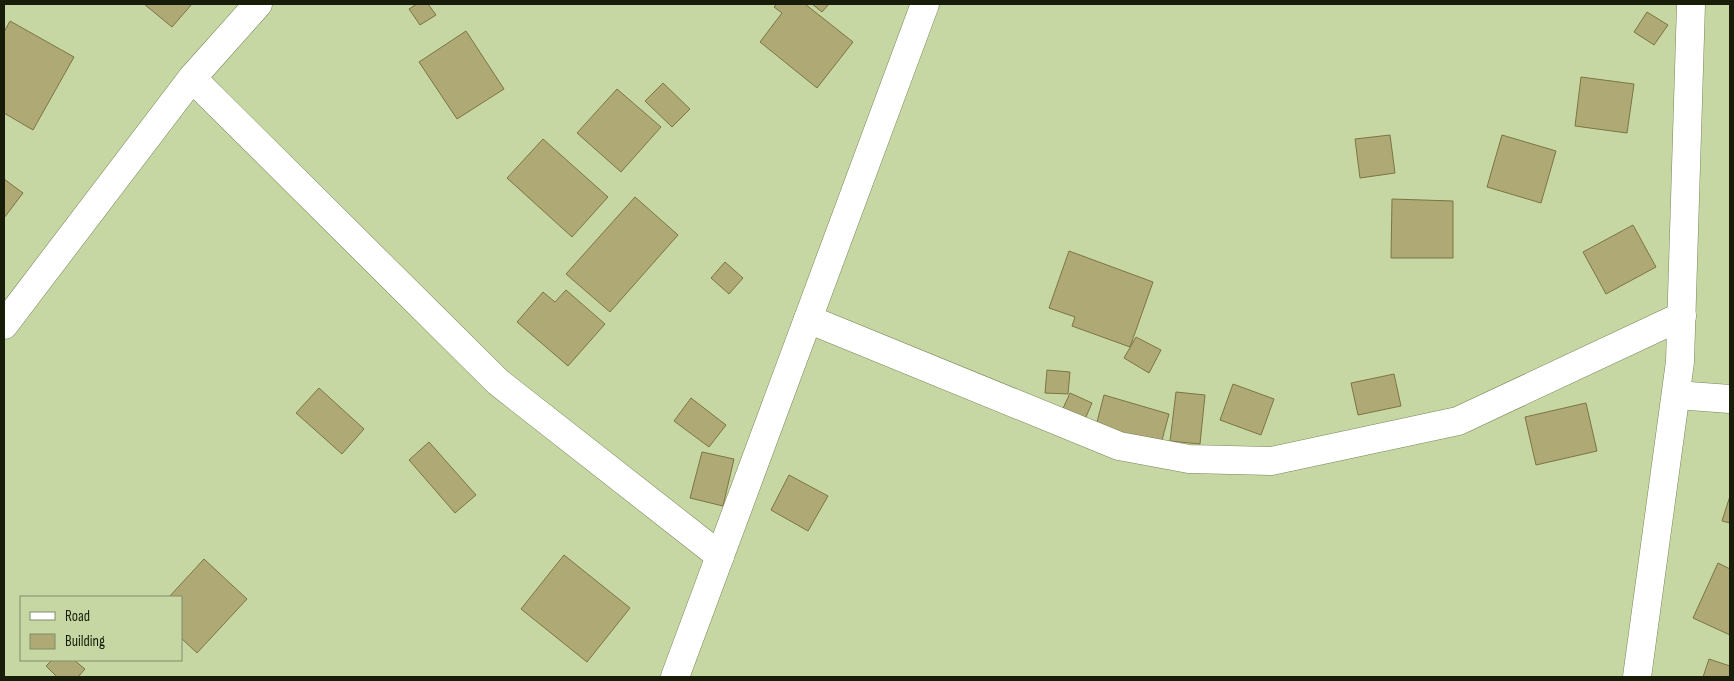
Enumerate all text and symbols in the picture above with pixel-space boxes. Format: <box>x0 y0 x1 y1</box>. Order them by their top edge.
legend <box>20 596 182 661</box>
text: Road <box>65 607 90 626</box>
text: Building <box>65 632 105 651</box>

